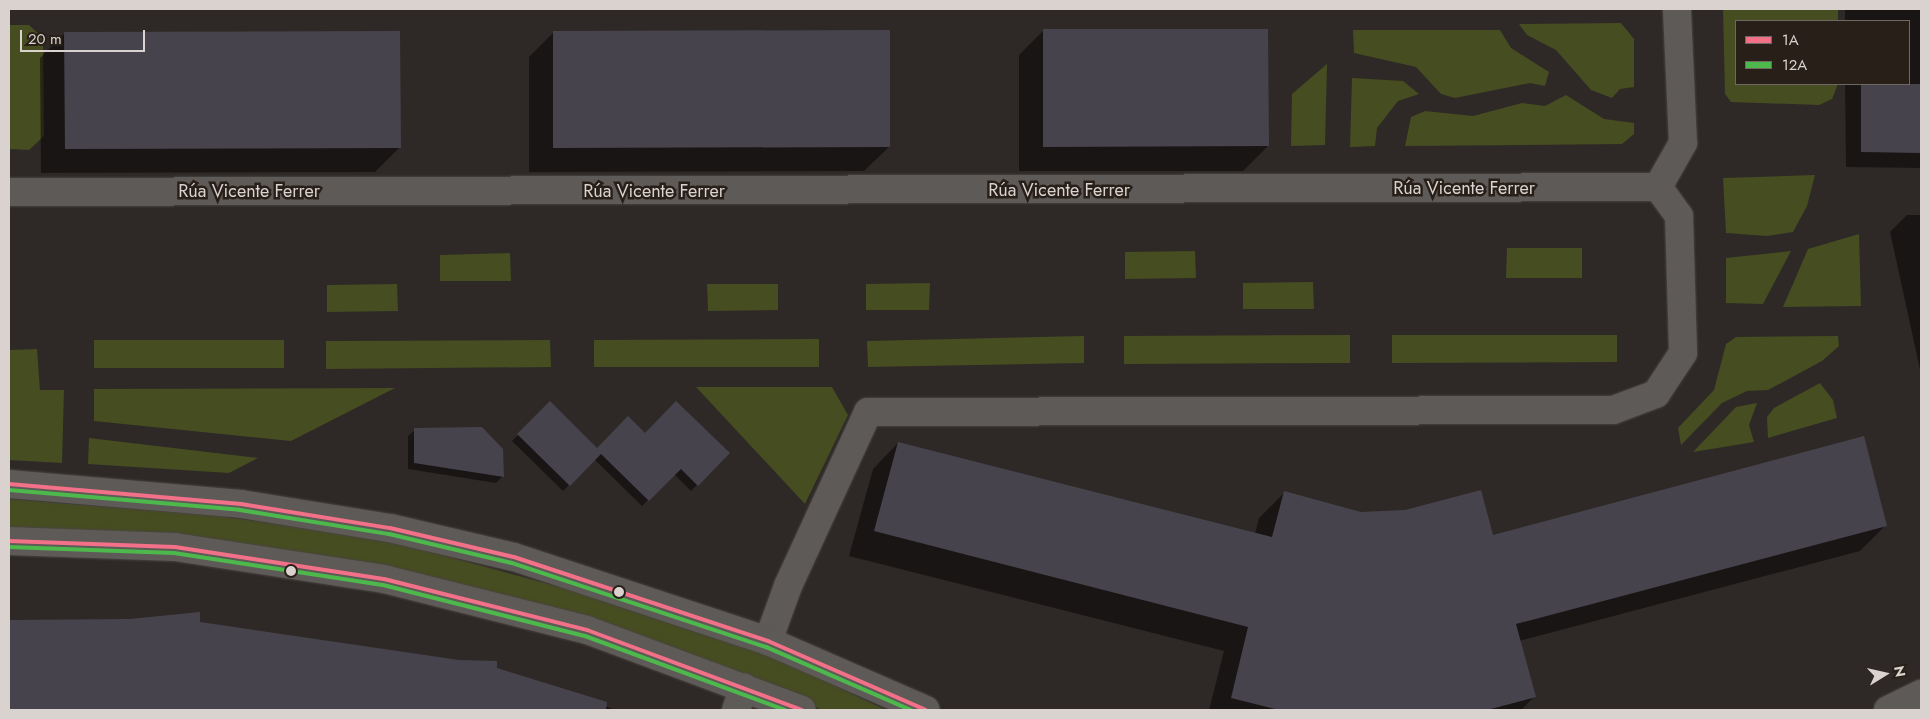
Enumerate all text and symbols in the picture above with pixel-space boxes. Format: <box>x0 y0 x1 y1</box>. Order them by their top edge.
scale bar <box>22 20 148 52</box>
legend <box>1735 20 1910 85</box>
text: 20 m <box>28 28 62 50</box>
text: 1A <box>1782 29 1799 51</box>
text: 12A <box>1782 54 1807 76</box>
street label: Rúa Vicente Ferrer <box>1393 177 1535 199</box>
street label: Rúa Vicente Ferrer <box>988 179 1130 201</box>
street label: Rúa Vicente Ferrer <box>178 180 320 202</box>
street label: Rúa Vicente Ferrer <box>583 180 725 202</box>
unlabelled marker <box>286 566 296 576</box>
unlabelled marker <box>614 587 624 597</box>
north arrow <box>1860 649 1910 699</box>
text: N <box>1889 664 1911 679</box>

